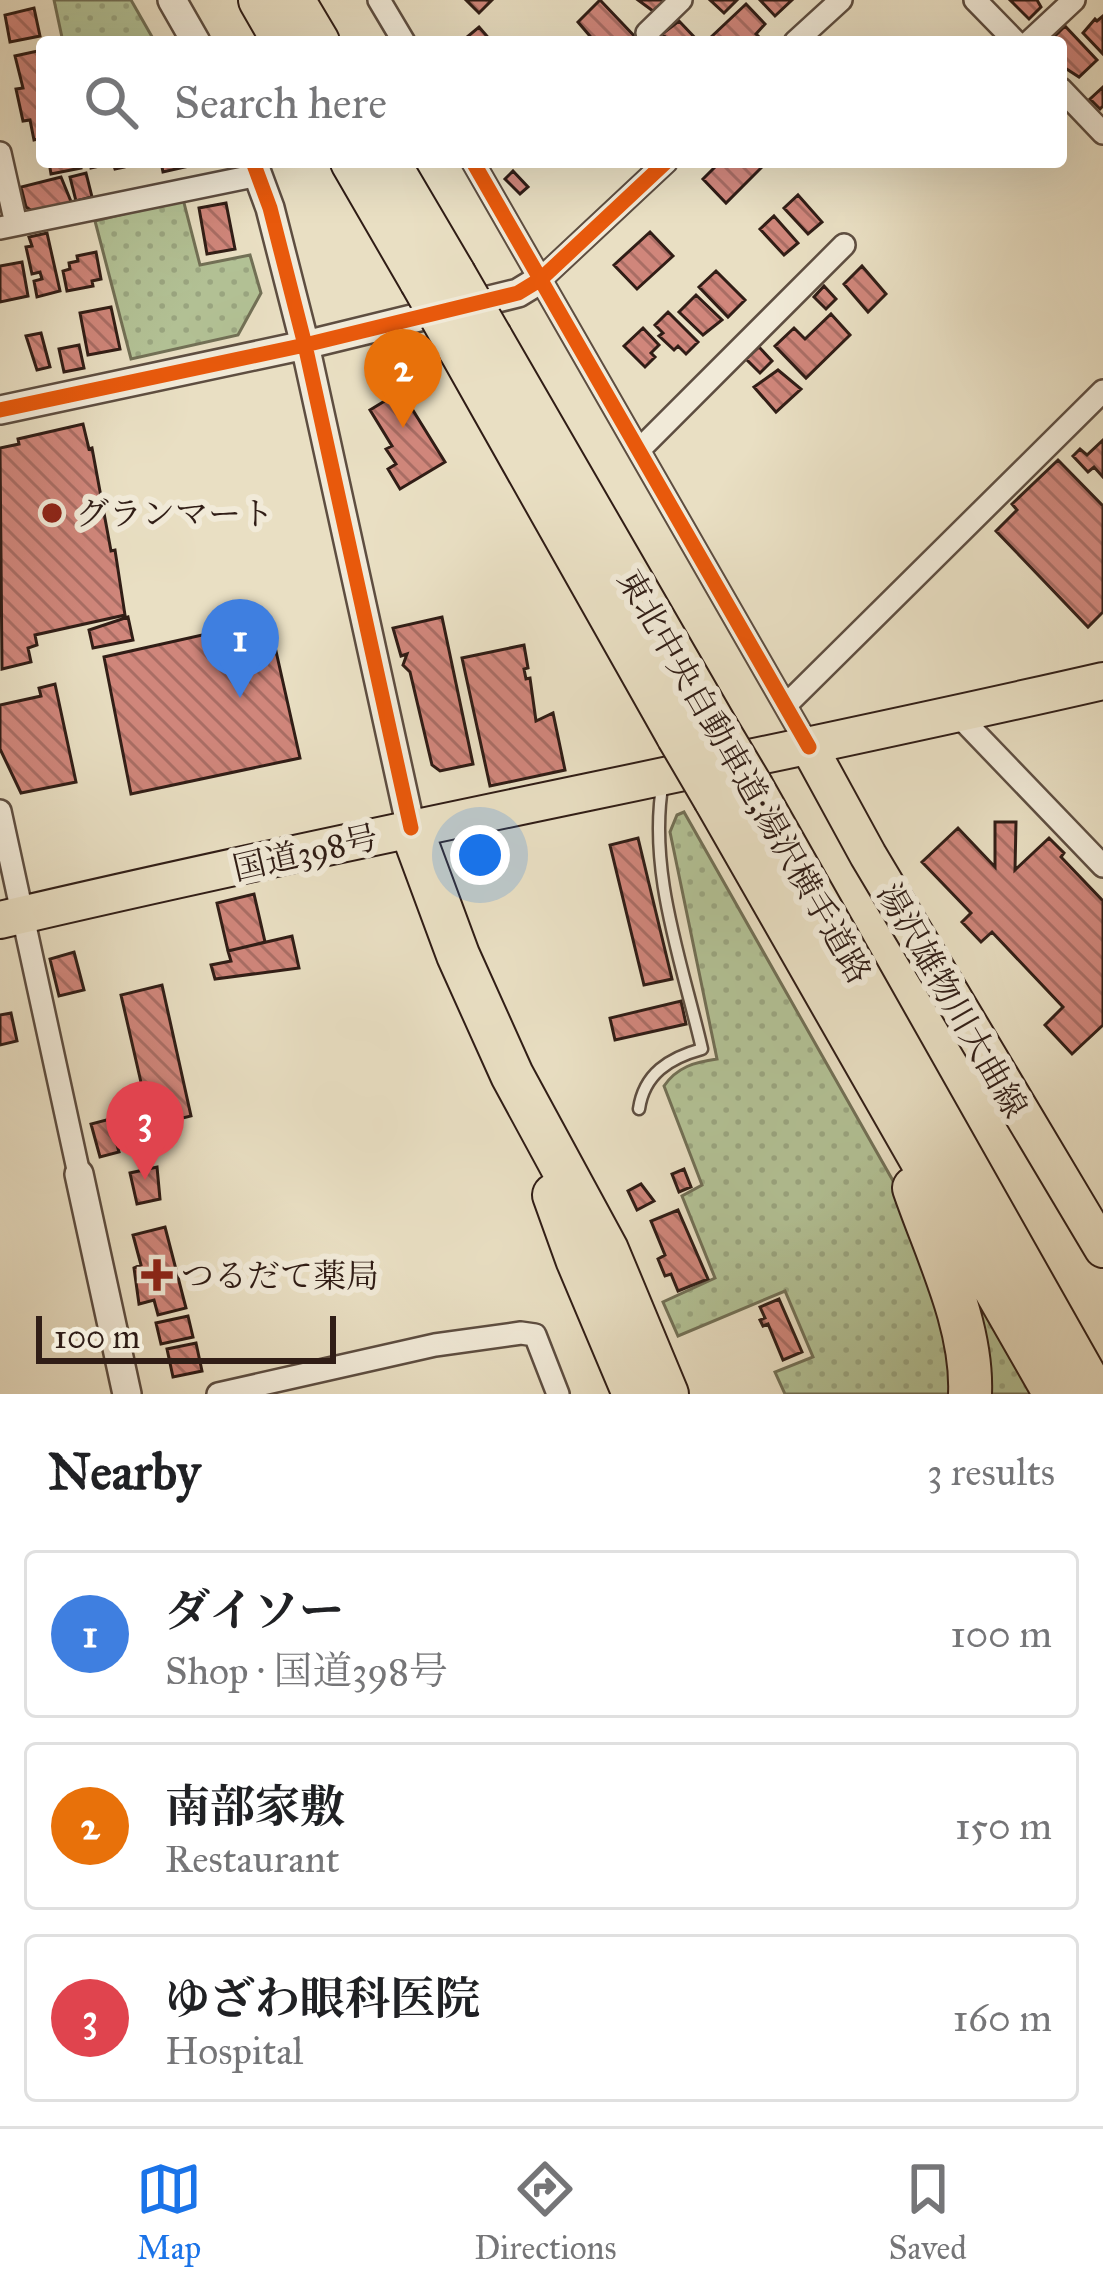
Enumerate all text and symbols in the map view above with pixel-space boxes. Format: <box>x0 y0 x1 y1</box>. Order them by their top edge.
search box <box>36 36 1067 168</box>
icon: search <box>78 69 144 135</box>
text: Search here <box>174 75 387 130</box>
pin: 2 <box>364 329 442 428</box>
place label: グランマート <box>76 494 274 534</box>
marker: グランマート <box>39 500 65 526</box>
street label: 東北中央自動車道;湯沢横手道路 <box>609 562 879 991</box>
pin: 1 <box>201 599 279 698</box>
street label: 国道398号 <box>229 817 382 890</box>
your location <box>450 825 510 885</box>
street label: 湯沢雄物川大曲線 <box>869 876 1035 1125</box>
pin: 3 <box>106 1081 184 1180</box>
place label: つるだて薬局 <box>181 1256 379 1296</box>
marker: つるだて薬局 <box>144 1262 170 1288</box>
scale bar <box>36 1310 336 1363</box>
text: 100 m <box>54 1317 140 1357</box>
text: Nearby <box>48 1441 200 1503</box>
text: 3 results <box>927 1448 1055 1496</box>
text: ダイソー <box>165 1583 344 1638</box>
text: 1 <box>82 1610 98 1658</box>
text: 100 m <box>950 1610 1052 1658</box>
text: Shop · 国道398号 <box>165 1647 448 1695</box>
text: 南部家敷 <box>165 1779 345 1834</box>
text: 2 <box>80 1802 100 1850</box>
text: 150 m <box>955 1802 1052 1850</box>
text: Restaurant <box>165 1835 340 1883</box>
text: ゆざわ眼科医院 <box>165 1971 480 2026</box>
text: 3 <box>82 1994 98 2042</box>
text: 160 m <box>953 1994 1052 2042</box>
text: Hospital <box>165 2027 303 2075</box>
tab: Map <box>136 2156 202 2268</box>
tab: Directions <box>474 2156 616 2268</box>
tab: Saved <box>889 2156 967 2268</box>

